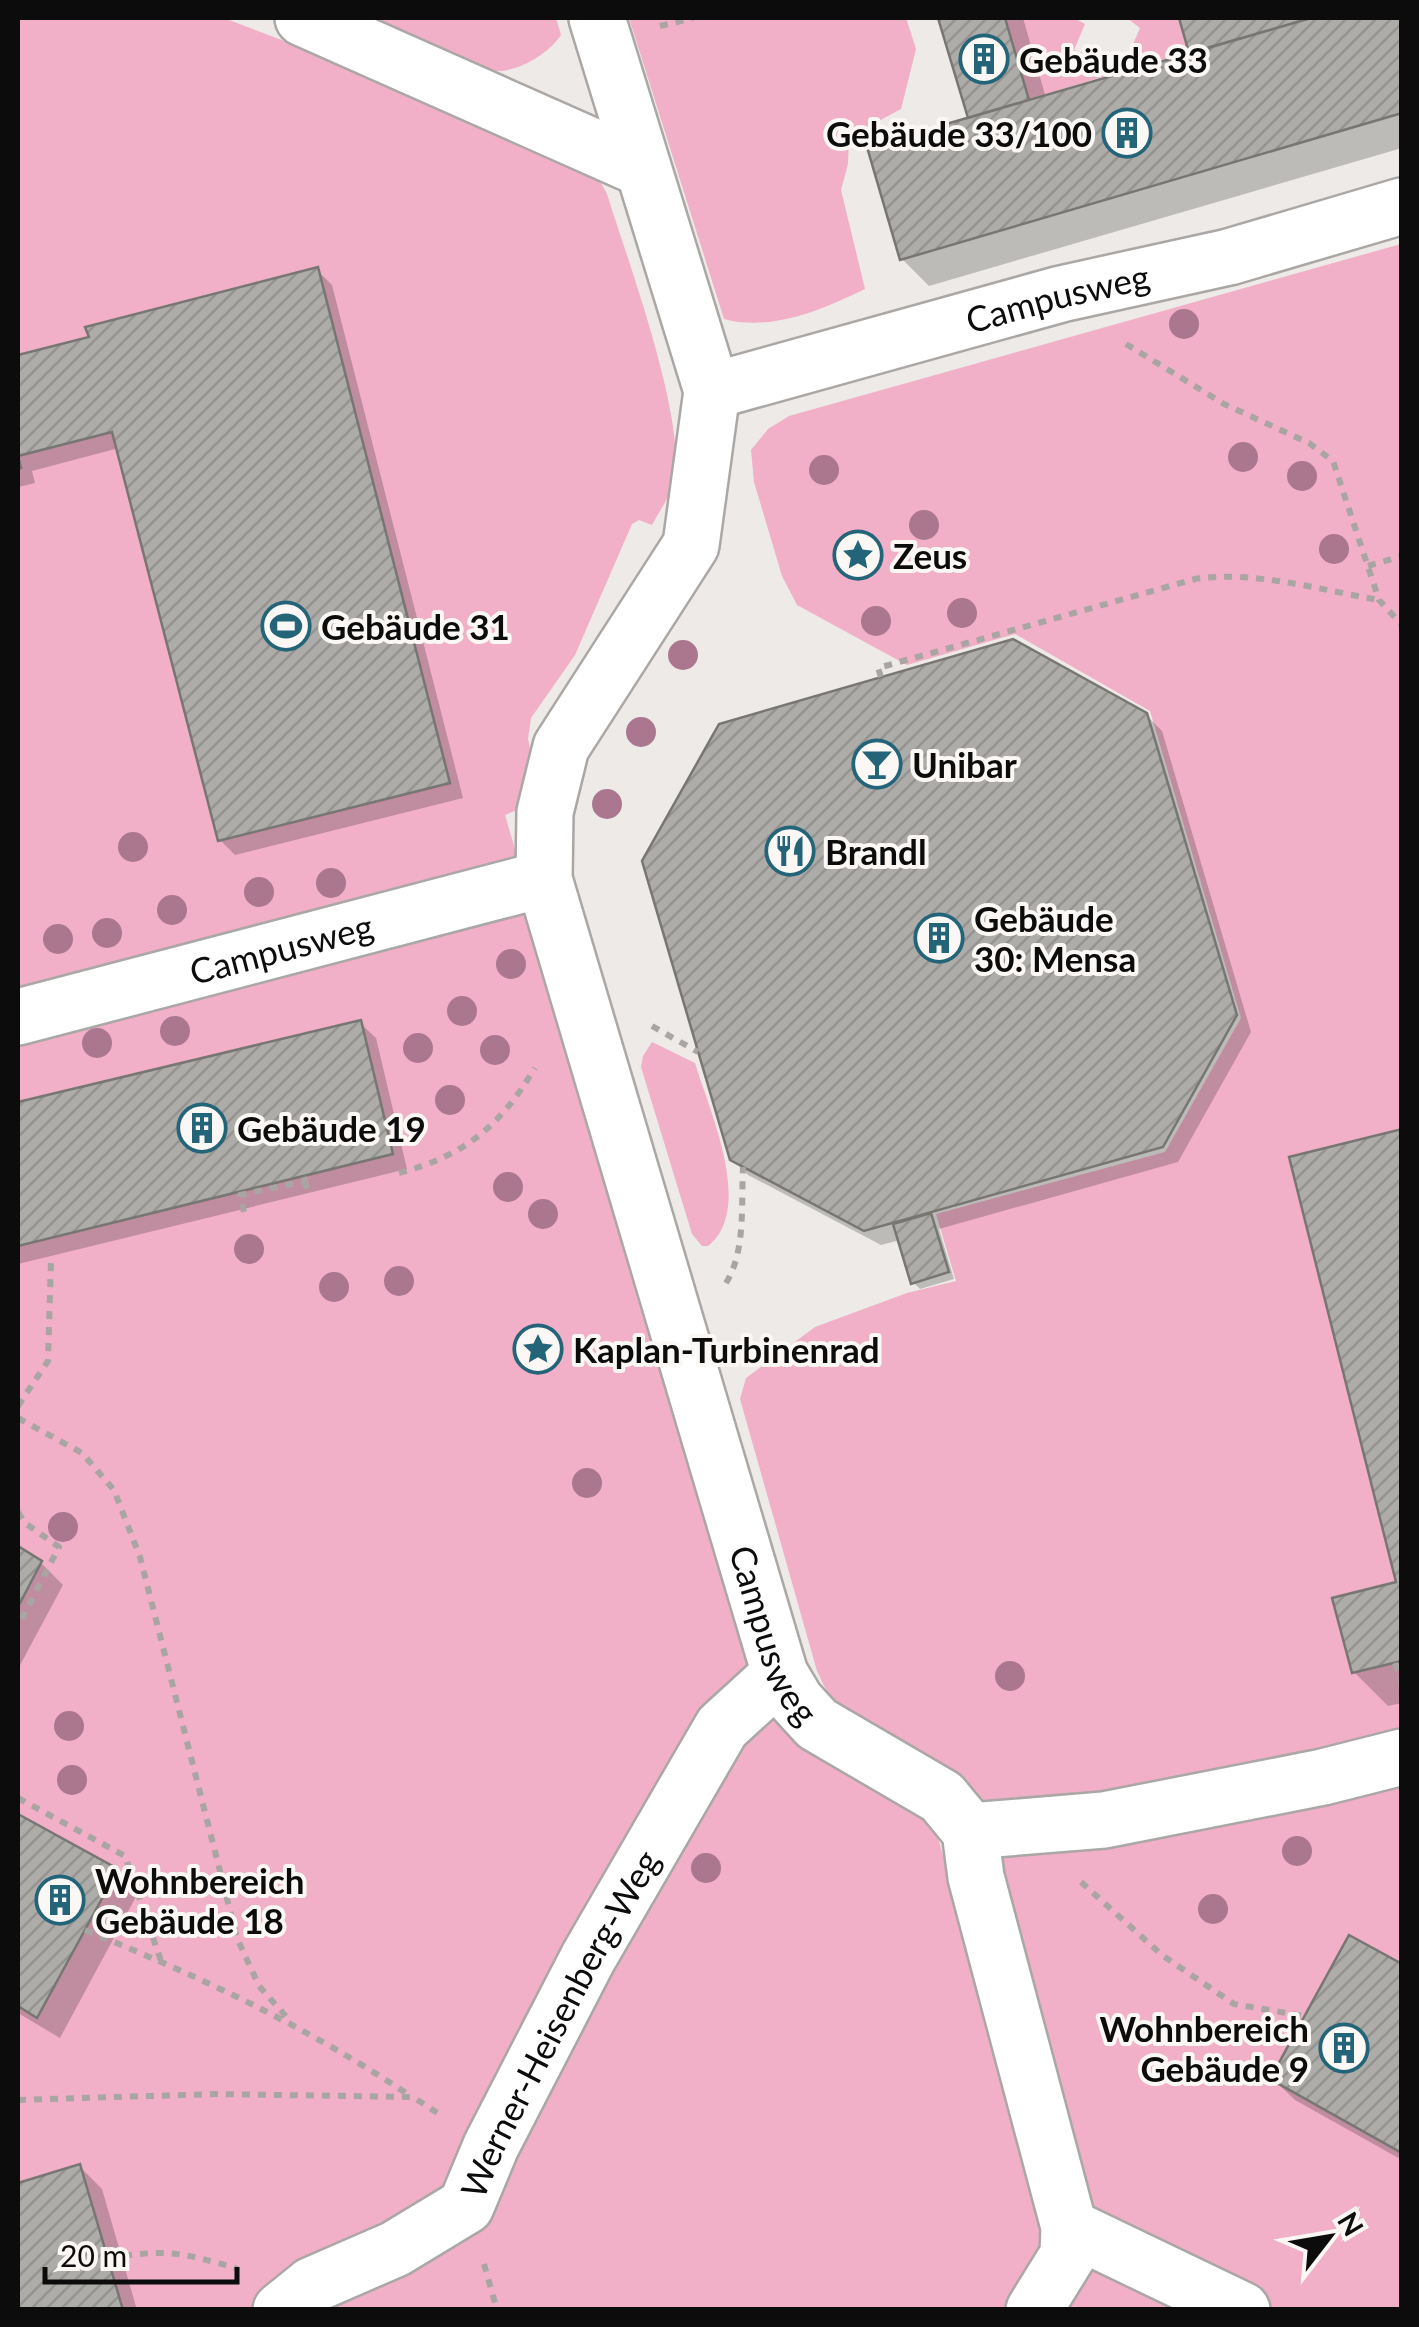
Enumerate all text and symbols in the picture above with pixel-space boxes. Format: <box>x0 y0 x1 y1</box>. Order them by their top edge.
building icon: Gebäude 33 <box>958 33 1010 85</box>
place label: Gebäude 33 <box>1019 38 1208 80</box>
building icon: Gebäude 33/100 <box>1101 107 1153 159</box>
place label: Gebäude 33/100 <box>826 112 1092 154</box>
street label: Campusweg <box>961 254 1153 341</box>
place icon: Zeus <box>832 529 884 581</box>
place label: Zeus <box>893 534 967 576</box>
sports icon: Gebäude 31 <box>260 600 312 652</box>
place label: Gebäude 31 <box>321 605 510 647</box>
bar icon: Unibar <box>851 738 903 790</box>
place label: Unibar <box>912 743 1017 785</box>
restaurant icon: Brandl <box>764 825 816 877</box>
place label: Brandl <box>825 830 927 872</box>
place label: Gebäude 30: Mensa <box>974 897 1136 979</box>
street label: Campusweg <box>185 904 377 992</box>
building icon: Gebäude 30: Mensa <box>913 912 965 964</box>
building icon: Gebäude 19 <box>176 1102 228 1154</box>
place label: Gebäude 19 <box>237 1107 426 1149</box>
place icon: Kaplan-Turbinenrad <box>512 1323 564 1375</box>
place label: Kaplan-Turbinenrad <box>573 1328 880 1370</box>
street label: Campusweg <box>722 1540 827 1732</box>
street label: Werner-Heisenberg-Weg <box>451 1842 667 2204</box>
place label: Wohnbereich Gebäude 18 <box>95 1859 305 1941</box>
building icon: Wohnbereich Gebäude 18 <box>34 1874 86 1926</box>
place label: Wohnbereich Gebäude 9 <box>1099 2007 1309 2089</box>
building icon: Wohnbereich Gebäude 9 <box>1318 2022 1370 2074</box>
north arrow <box>1279 2187 1379 2287</box>
text: N <box>1331 2206 1371 2242</box>
scale bar <box>45 2222 238 2284</box>
text: 20 m <box>60 2237 127 2273</box>

